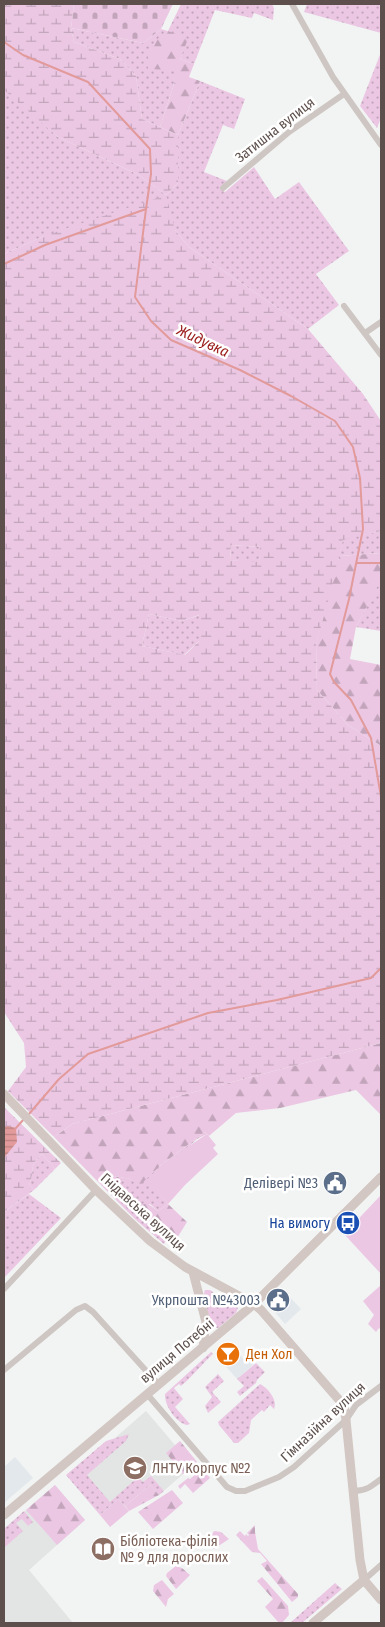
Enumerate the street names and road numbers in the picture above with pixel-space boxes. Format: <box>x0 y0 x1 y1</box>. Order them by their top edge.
street label: Затишна вулиця <box>232 94 318 166</box>
street label: Гнідавська вулиця <box>97 1169 189 1255</box>
street label: вулиця Потебні <box>137 1315 217 1387</box>
street label: Гімназійна вулиця <box>277 1378 369 1466</box>

